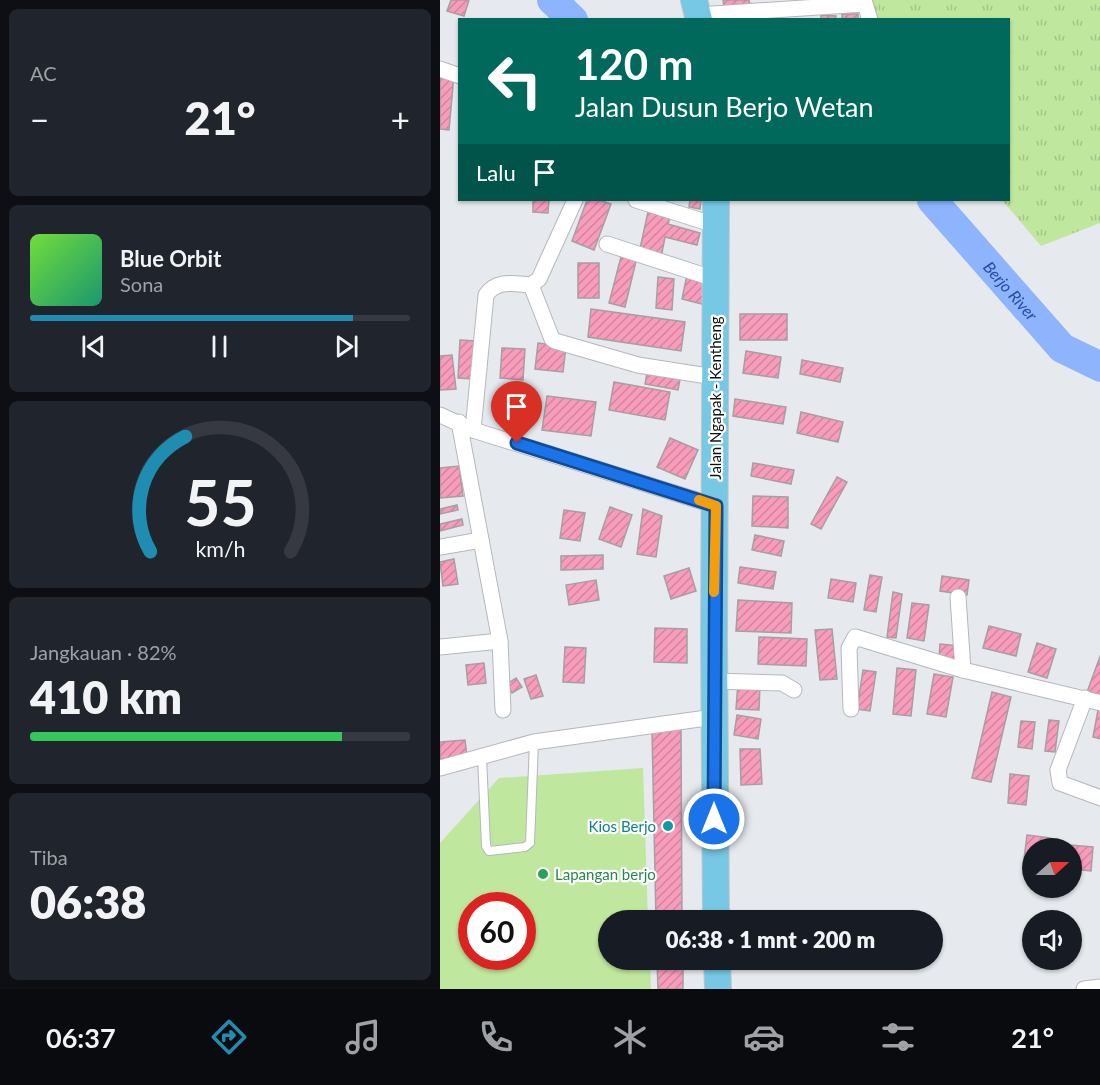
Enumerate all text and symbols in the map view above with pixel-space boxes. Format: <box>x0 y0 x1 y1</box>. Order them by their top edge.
text: 120 m <box>575 39 693 89</box>
icon: left <box>476 42 554 120</box>
text: AC <box>30 61 57 85</box>
text: Jalan Dusun Berjo Wetan <box>575 90 874 123</box>
text: 21° <box>185 91 255 145</box>
text: − <box>30 99 49 139</box>
text: + <box>391 99 410 139</box>
icon: arrive <box>528 156 561 189</box>
text: Lalu <box>476 159 516 186</box>
text: Blue Orbit <box>120 245 221 272</box>
water label: Berjo River <box>980 257 1042 324</box>
text: Sona <box>120 272 163 296</box>
street label: Jalan Ngapak - Kentheng <box>706 316 724 480</box>
icon: previous <box>77 330 110 363</box>
icon: pause <box>203 330 236 363</box>
icon: next <box>330 330 363 363</box>
pin <box>491 381 542 443</box>
icon: arrive <box>500 390 533 423</box>
text: 55 <box>184 464 256 539</box>
text: km/h <box>195 536 245 562</box>
text: Jangkauan · 82% <box>30 640 177 664</box>
text: 410 km <box>30 670 182 724</box>
position arrow <box>682 787 746 851</box>
place label: Kios Berjo <box>589 817 656 835</box>
marker: Kios Berjo <box>661 819 675 833</box>
north arrow <box>1022 838 1082 898</box>
map controls <box>1022 838 1082 970</box>
text: Tiba <box>30 845 68 869</box>
place label: Lapangan berjo <box>555 865 656 883</box>
marker: Lapangan berjo <box>536 867 550 881</box>
text: 06:38 <box>30 875 146 929</box>
speed limit sign: 60 <box>458 892 536 970</box>
button: sound <box>1022 910 1082 970</box>
text: 06:38 · 1 mnt · 200 m <box>666 926 875 953</box>
icon: directions <box>208 1016 250 1058</box>
icon: music <box>342 1016 384 1058</box>
icon: phone <box>475 1016 517 1058</box>
icon: climate <box>609 1016 651 1058</box>
icon: car <box>743 1016 785 1058</box>
icon: filters <box>877 1016 919 1058</box>
text: 06:37 <box>46 1021 116 1054</box>
text: 21° <box>1011 1021 1054 1054</box>

